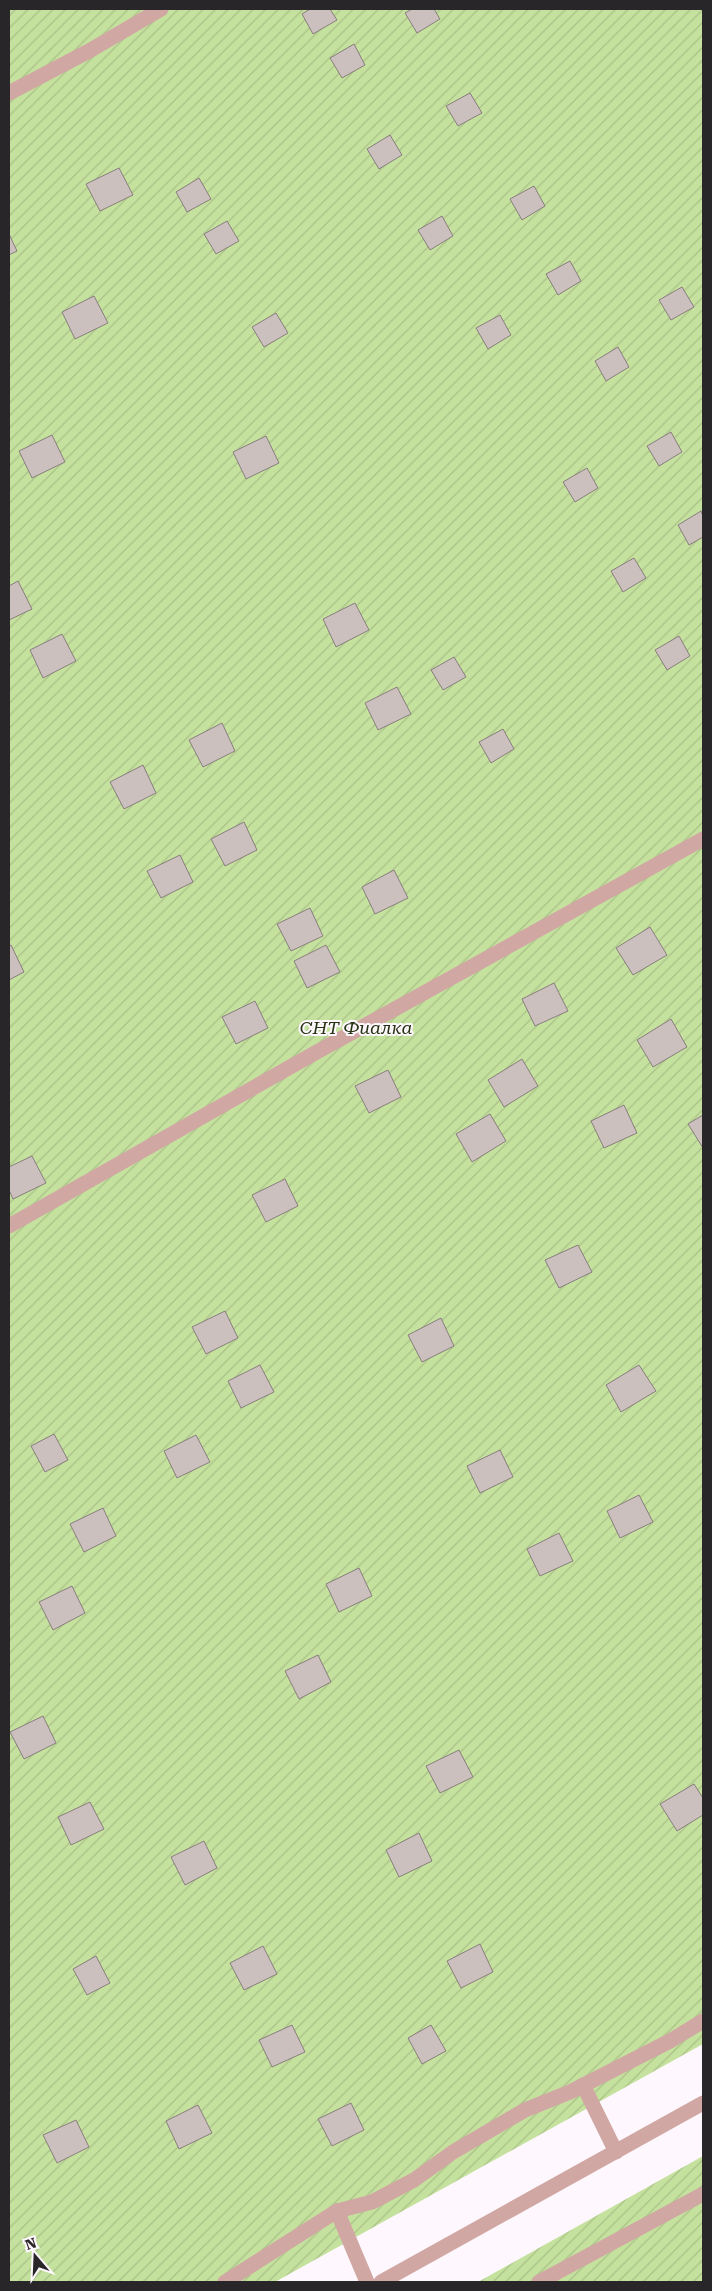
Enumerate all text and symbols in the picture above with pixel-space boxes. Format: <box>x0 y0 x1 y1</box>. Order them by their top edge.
park label: СНТ Фиалка <box>300 1017 412 1038</box>
north arrow <box>10 2231 60 2281</box>
text: N <box>23 2234 39 2253</box>

